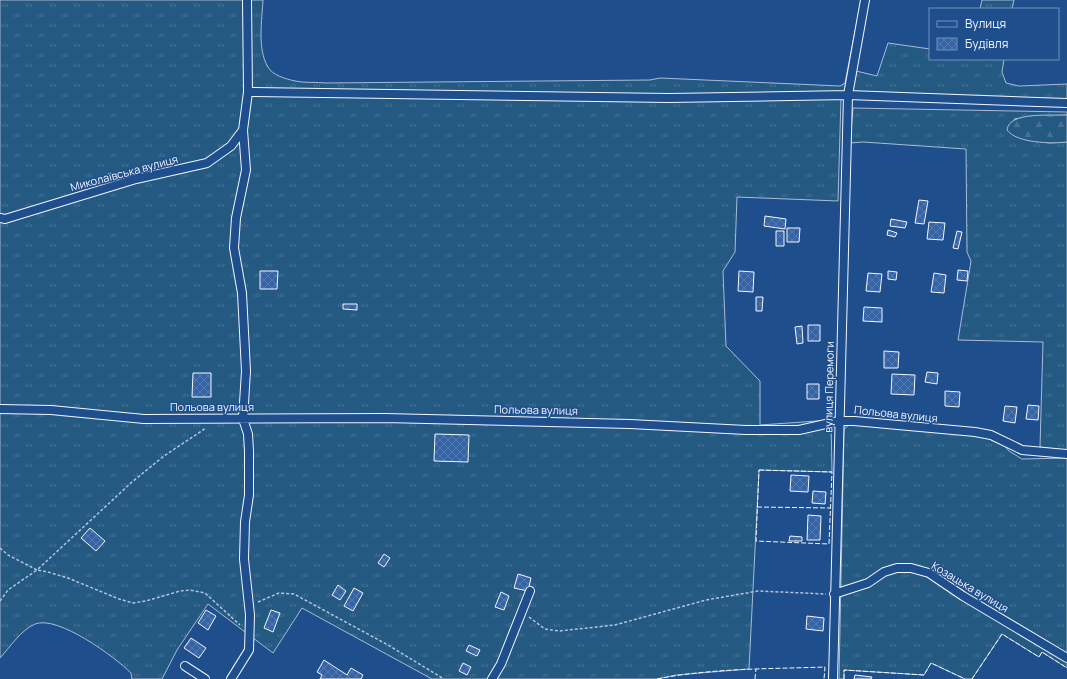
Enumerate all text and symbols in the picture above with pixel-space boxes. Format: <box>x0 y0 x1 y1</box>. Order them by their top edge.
legend <box>929 8 1059 60</box>
text: Вулиця <box>965 15 1006 32</box>
text: Будівля <box>965 35 1008 52</box>
street label: Миколаївська вулиця <box>68 151 179 194</box>
street label: вулиця Перемоги <box>820 341 837 433</box>
street label: Польова вулиця <box>170 399 254 414</box>
street label: Польова вулиця <box>494 401 578 418</box>
street label: Польова вулиця <box>854 402 939 425</box>
street label: Козацька вулиця <box>929 558 1012 616</box>

